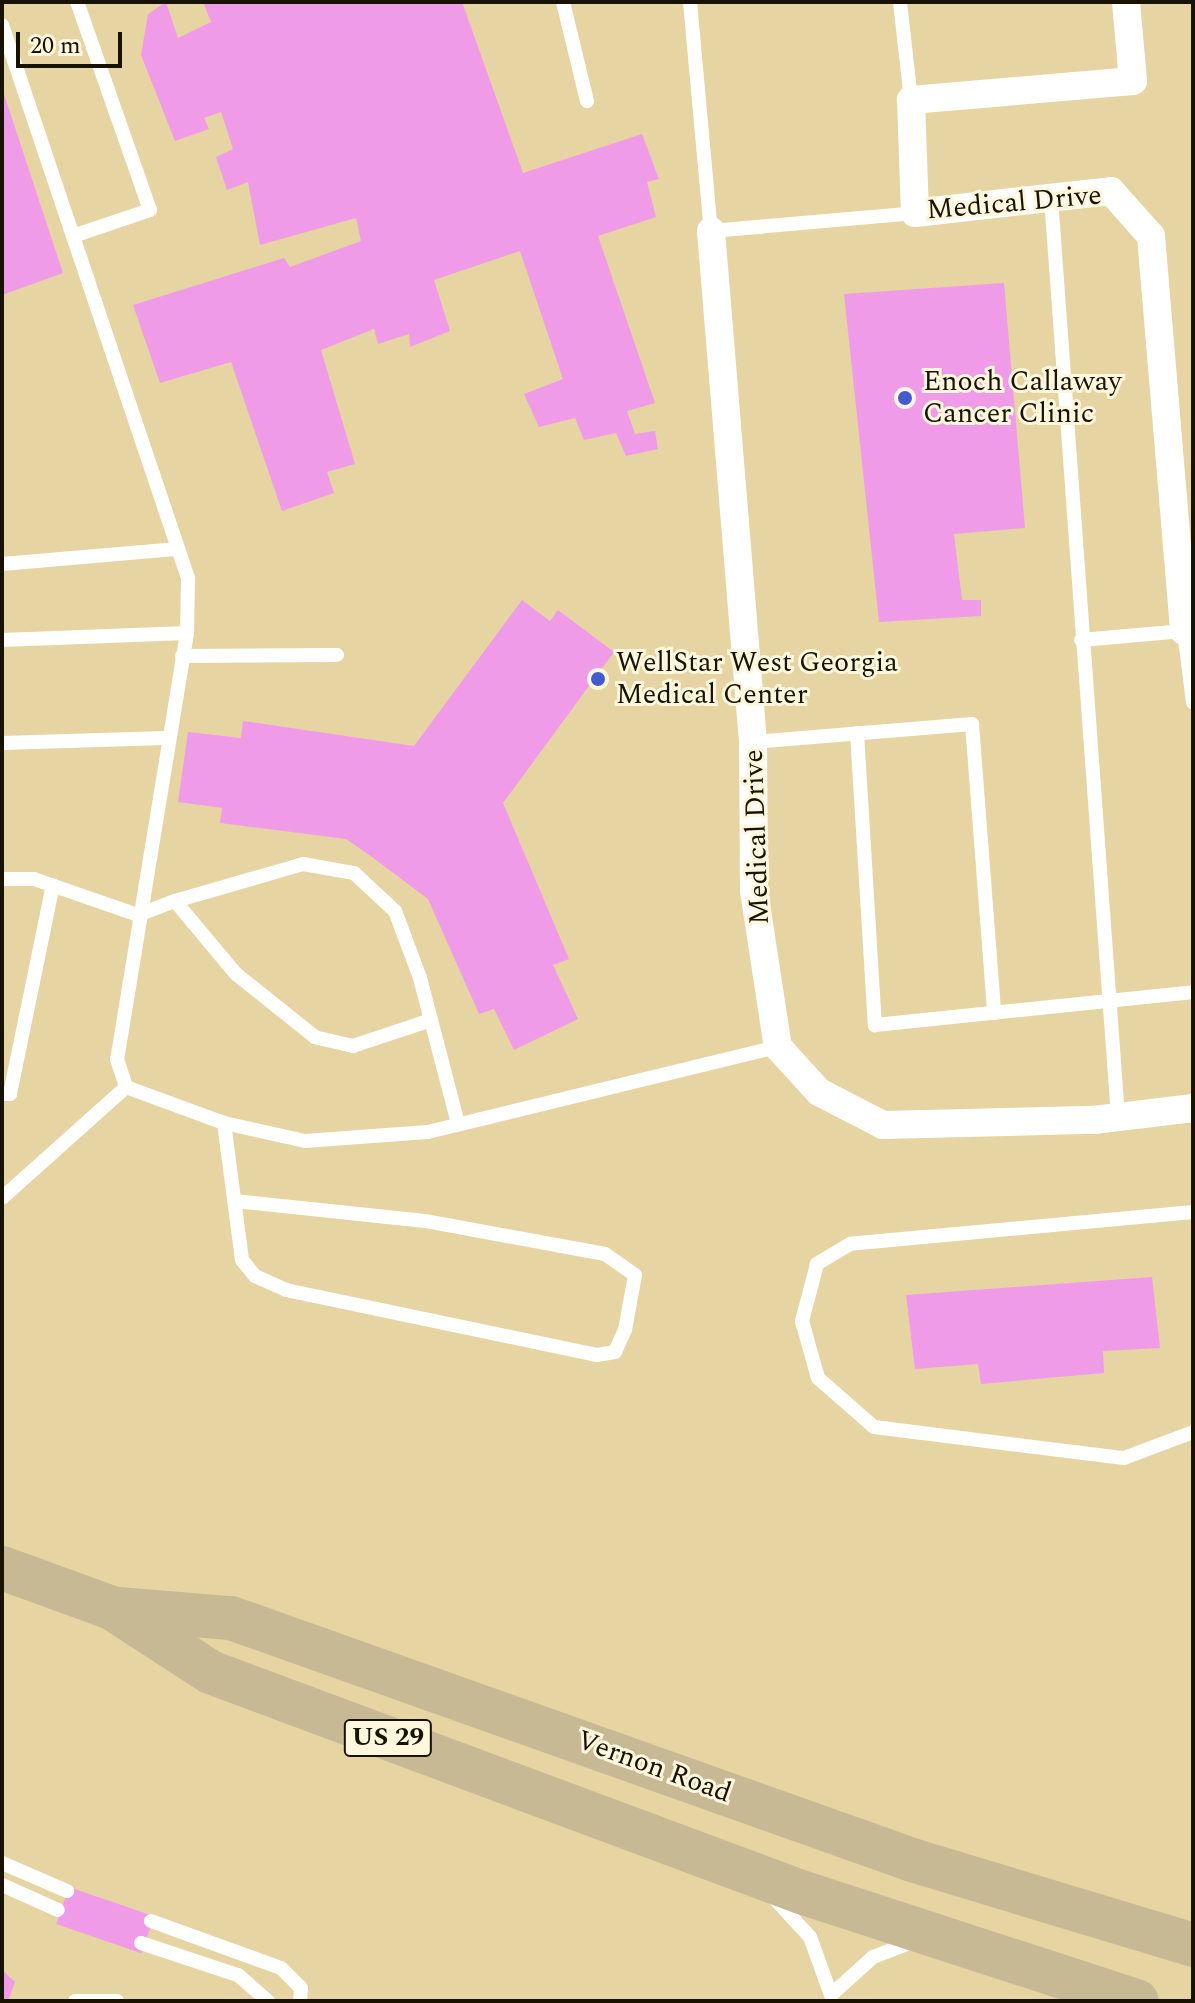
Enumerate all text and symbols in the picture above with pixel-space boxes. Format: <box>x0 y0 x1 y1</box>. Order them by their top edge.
scale bar <box>20 16 126 66</box>
text: 20 m <box>30 28 81 64</box>
street label: Medical Drive <box>925 179 1103 227</box>
place label: Enoch Callaway Cancer Clinic <box>923 365 1122 431</box>
marker: Enoch Callaway Cancer Clinic <box>894 387 916 409</box>
place label: WellStar West Georgia Medical Center <box>616 646 898 712</box>
marker: WellStar West Georgia Medical Center <box>587 668 609 690</box>
street label: Medical Drive <box>737 749 777 925</box>
road number: US 29 <box>342 1716 434 1760</box>
street label: Vernon Road <box>572 1724 736 1810</box>

